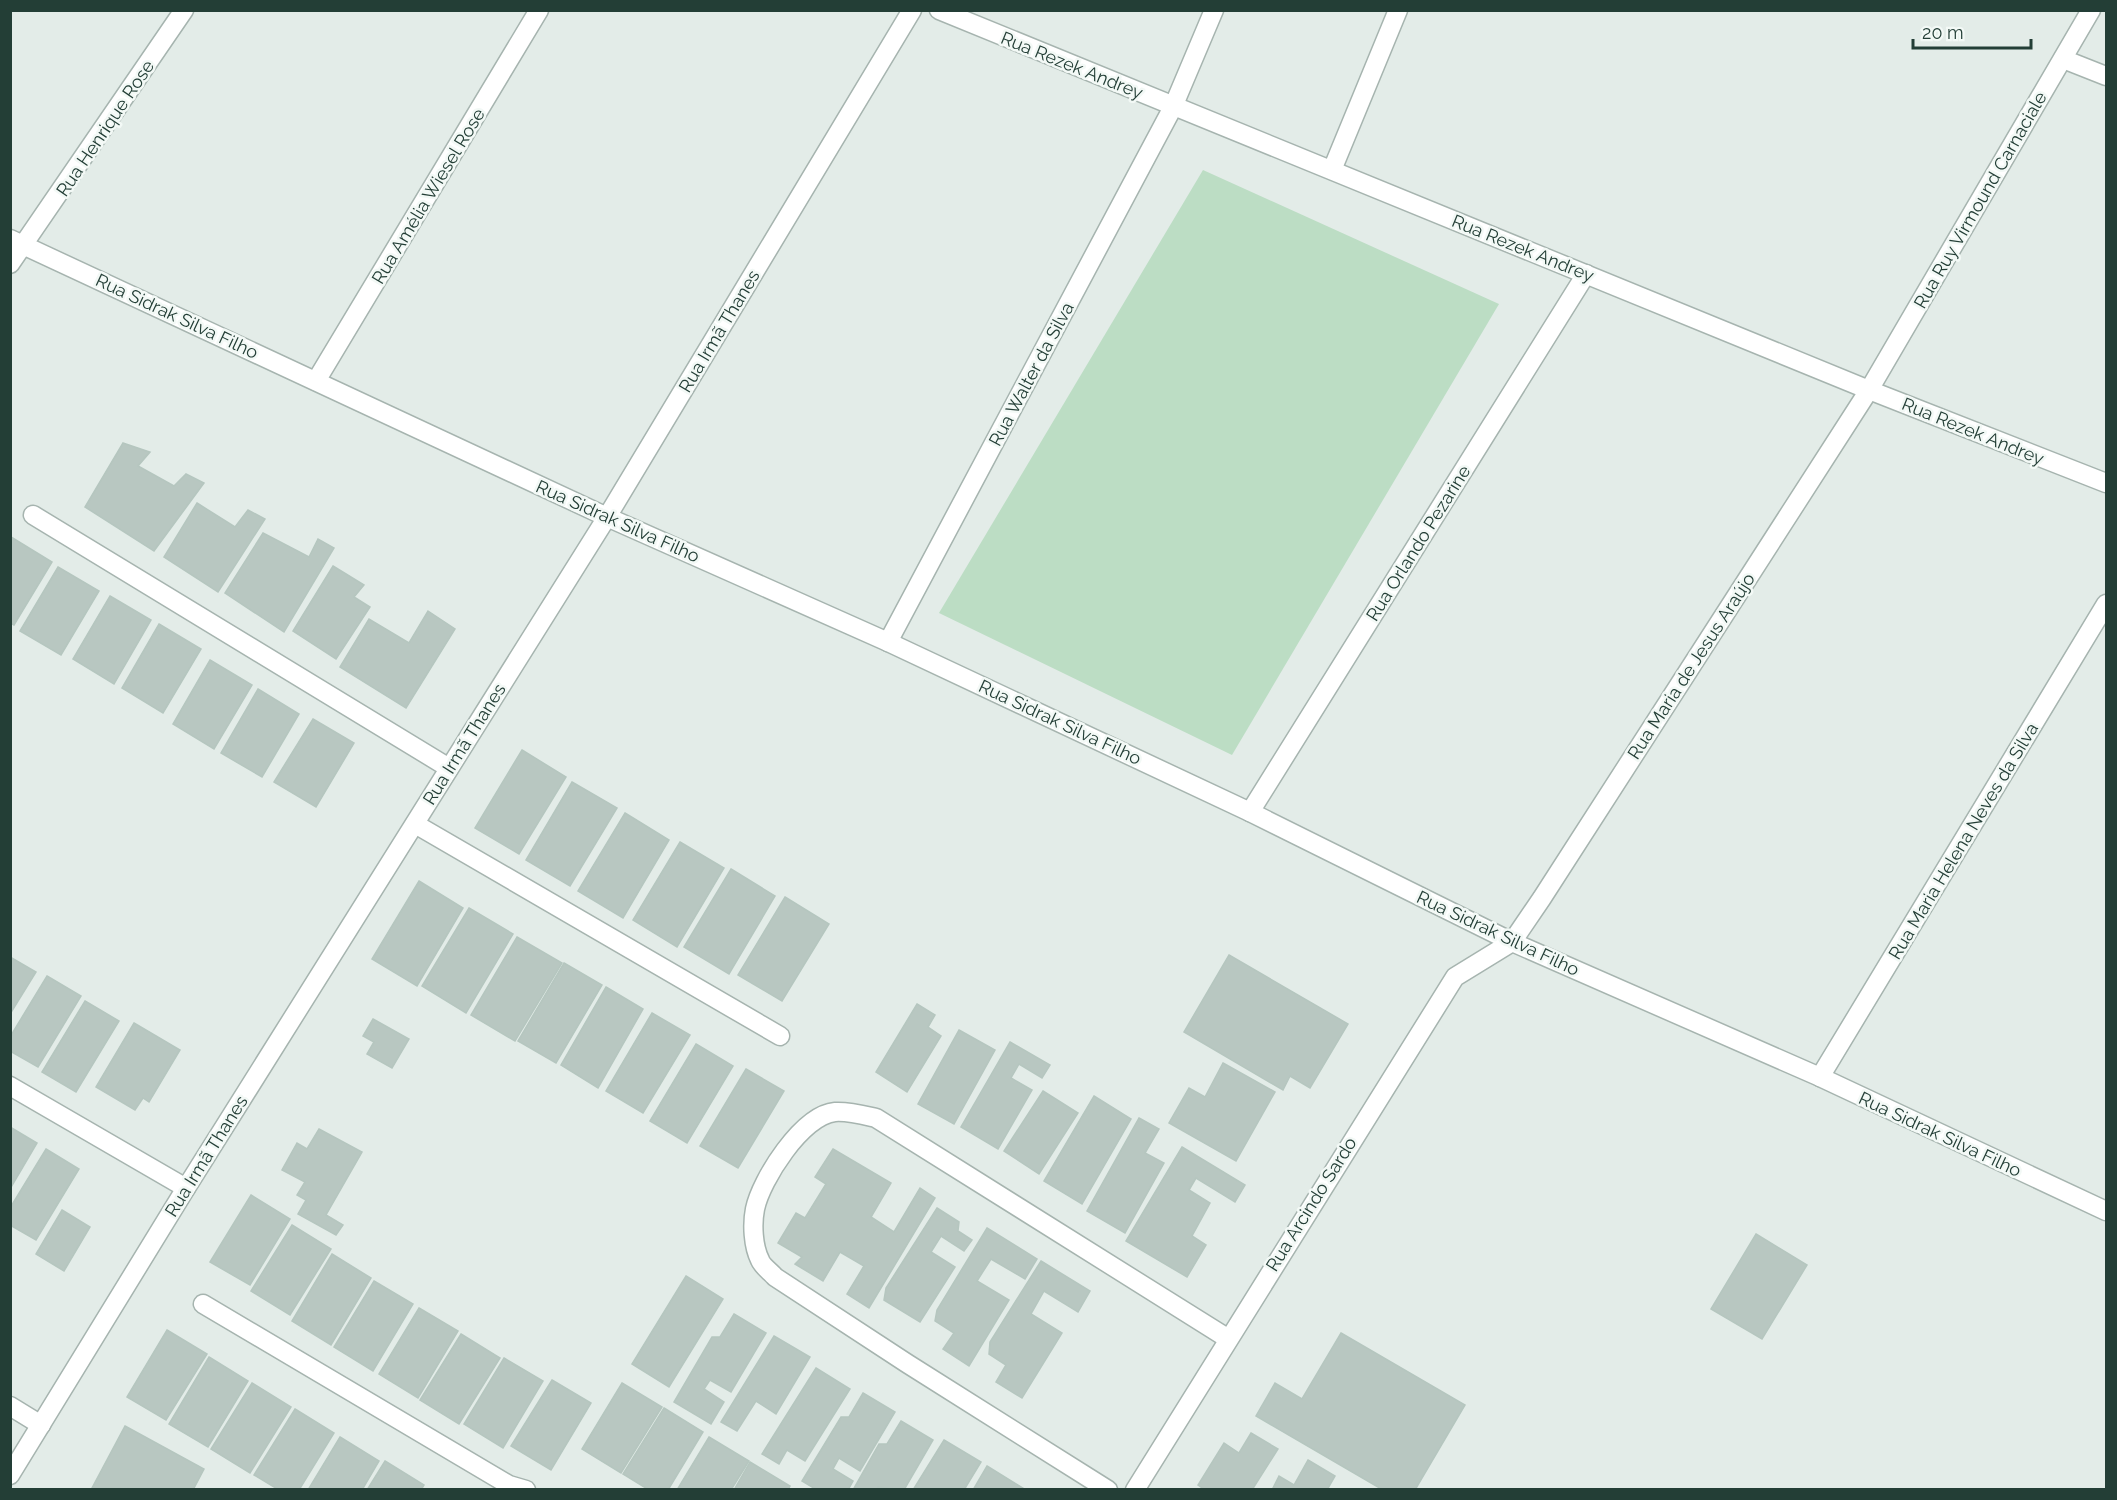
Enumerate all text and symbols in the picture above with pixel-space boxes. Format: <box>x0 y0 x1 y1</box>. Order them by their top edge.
scale bar <box>1913 12 2032 50</box>
text: 20 m <box>1922 22 1964 43</box>
street label: Rua Rezek Andrey <box>998 27 1146 103</box>
street label: Rua Henrique Rose <box>52 56 159 200</box>
street label: Rua Ruy Virmound Carnaciale <box>1909 88 2051 312</box>
street label: Rua Amélia Wiesel Rose <box>367 104 489 288</box>
street label: Rua Rezek Andrey <box>1449 210 1597 286</box>
street label: Rua Irmã Thanes <box>674 266 764 396</box>
street label: Rua Sidrak Silva Filho <box>92 269 262 363</box>
street label: Rua Walter da Silva <box>984 299 1078 449</box>
street label: Rua Rezek Andrey <box>1899 393 2047 469</box>
street label: Rua Orlando Pezarine <box>1362 461 1475 625</box>
street label: Rua Sidrak Silva Filho <box>533 475 703 567</box>
street label: Rua Maria de Jesus Araújo <box>1623 569 1759 763</box>
street label: Rua Sidrak Silva Filho <box>975 675 1145 769</box>
street label: Rua Irmã Thanes <box>418 679 510 808</box>
street label: Rua Maria Helena Neves da Silva <box>1884 719 2042 963</box>
street label: Rua Sidrak Silva Filho <box>1413 886 1583 980</box>
street label: Rua Sidrak Silva Filho <box>1855 1087 2025 1181</box>
street label: Rua Irmã Thanes <box>160 1091 252 1220</box>
street label: Rua Arcindo Sardo <box>1261 1133 1361 1275</box>

